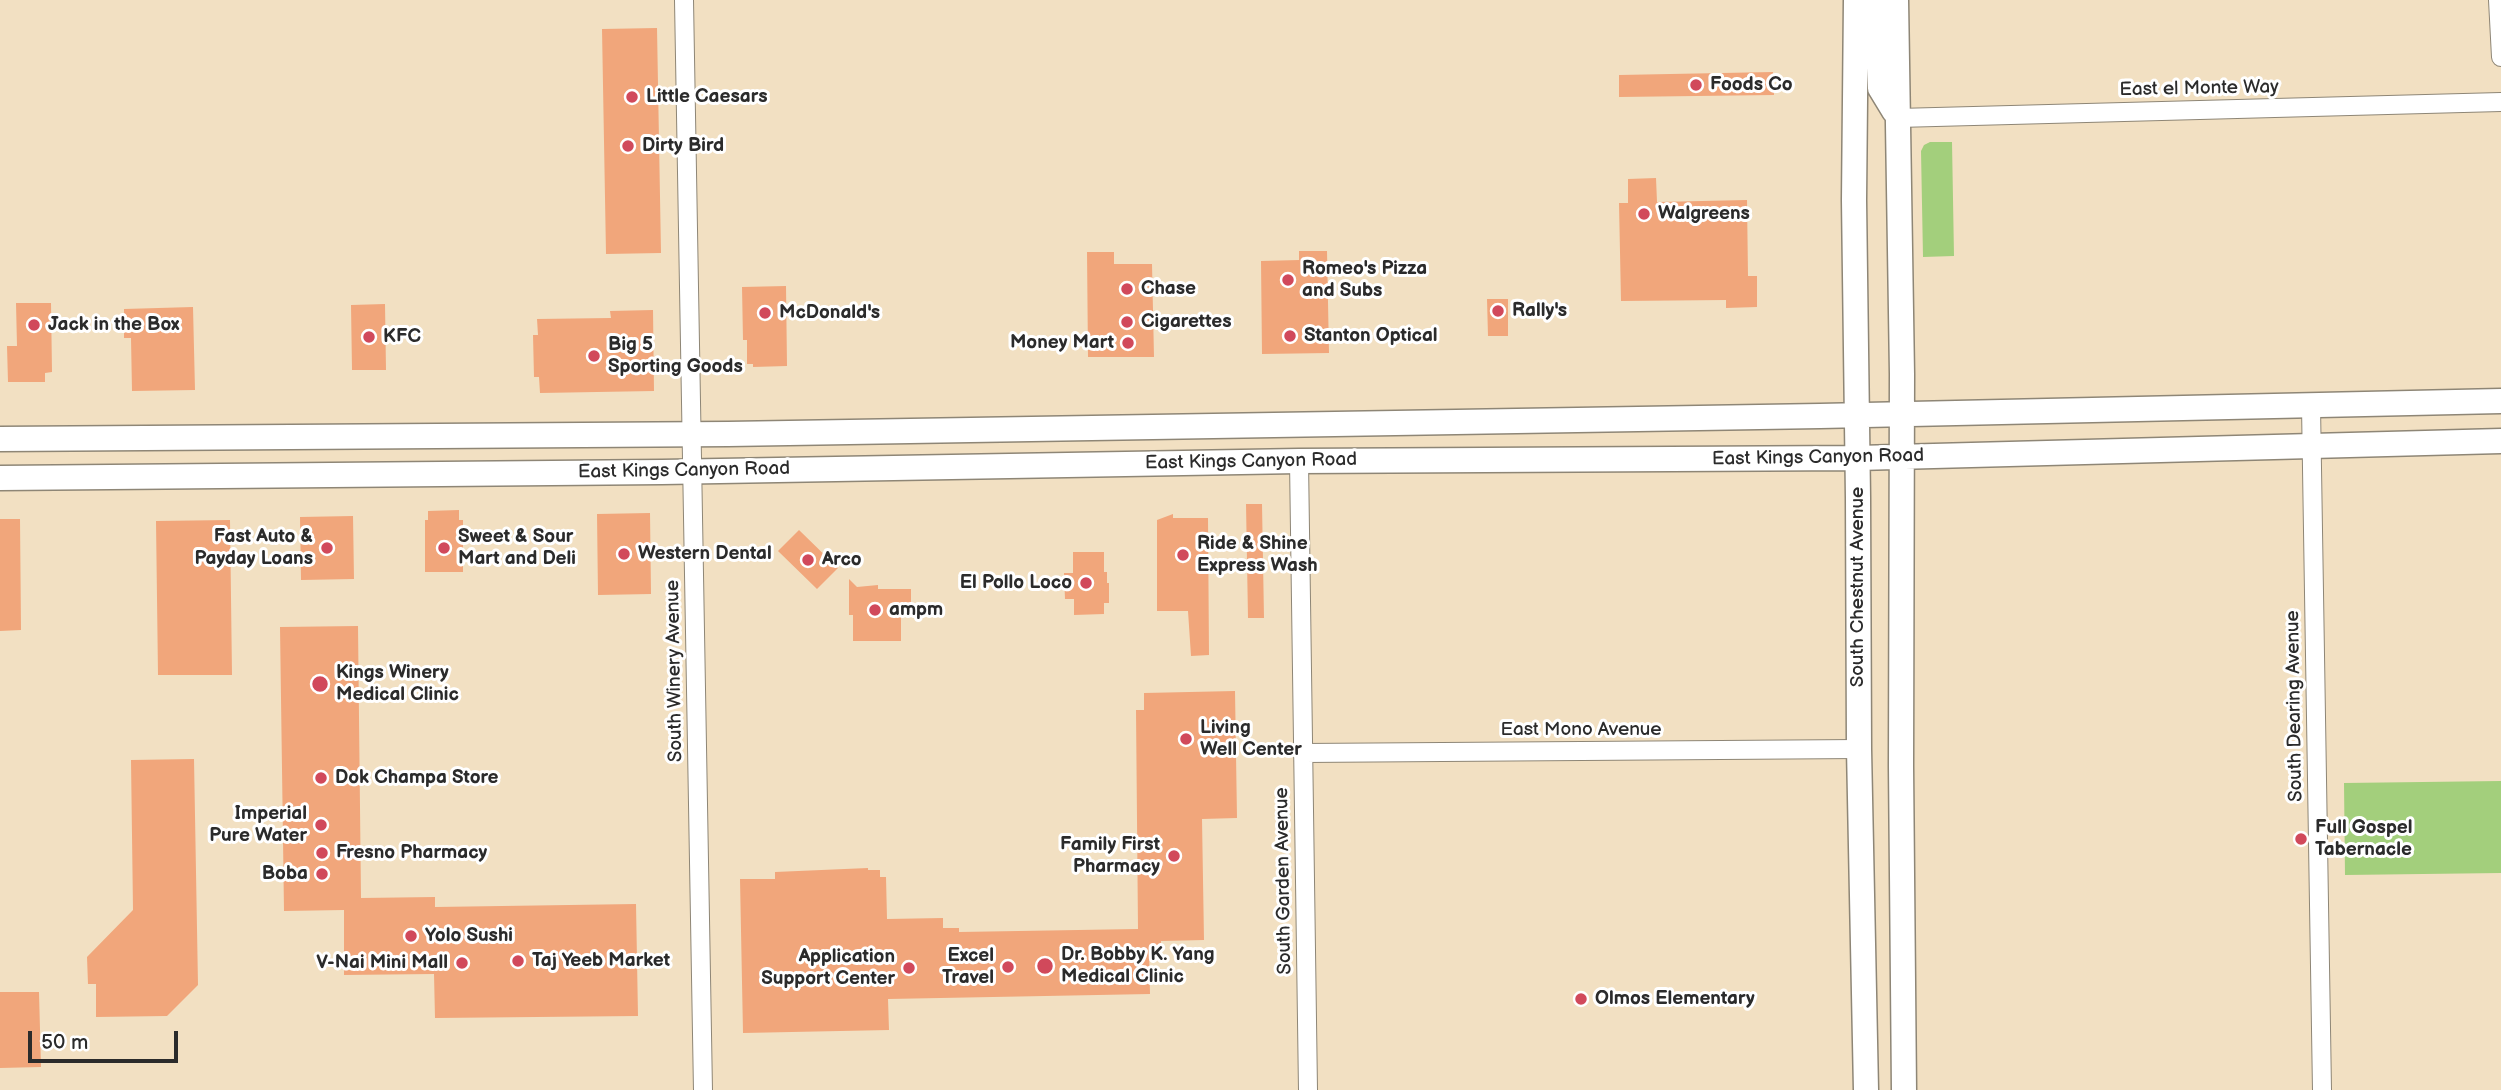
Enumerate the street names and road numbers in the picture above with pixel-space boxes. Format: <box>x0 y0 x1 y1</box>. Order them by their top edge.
street label: East el Monte Way <box>2119 76 2279 102</box>
street label: East Kings Canyon Road <box>1712 445 1924 471</box>
street label: East Kings Canyon Road <box>1145 449 1357 475</box>
street label: East Kings Canyon Road <box>578 458 790 484</box>
street label: South Chestnut Avenue <box>1847 487 1869 687</box>
street label: South Winery Avenue <box>662 580 688 762</box>
street label: South Dearing Avenue <box>2282 610 2308 802</box>
street label: East Mono Avenue <box>1500 719 1662 741</box>
street label: South Garden Avenue <box>1271 787 1297 975</box>

